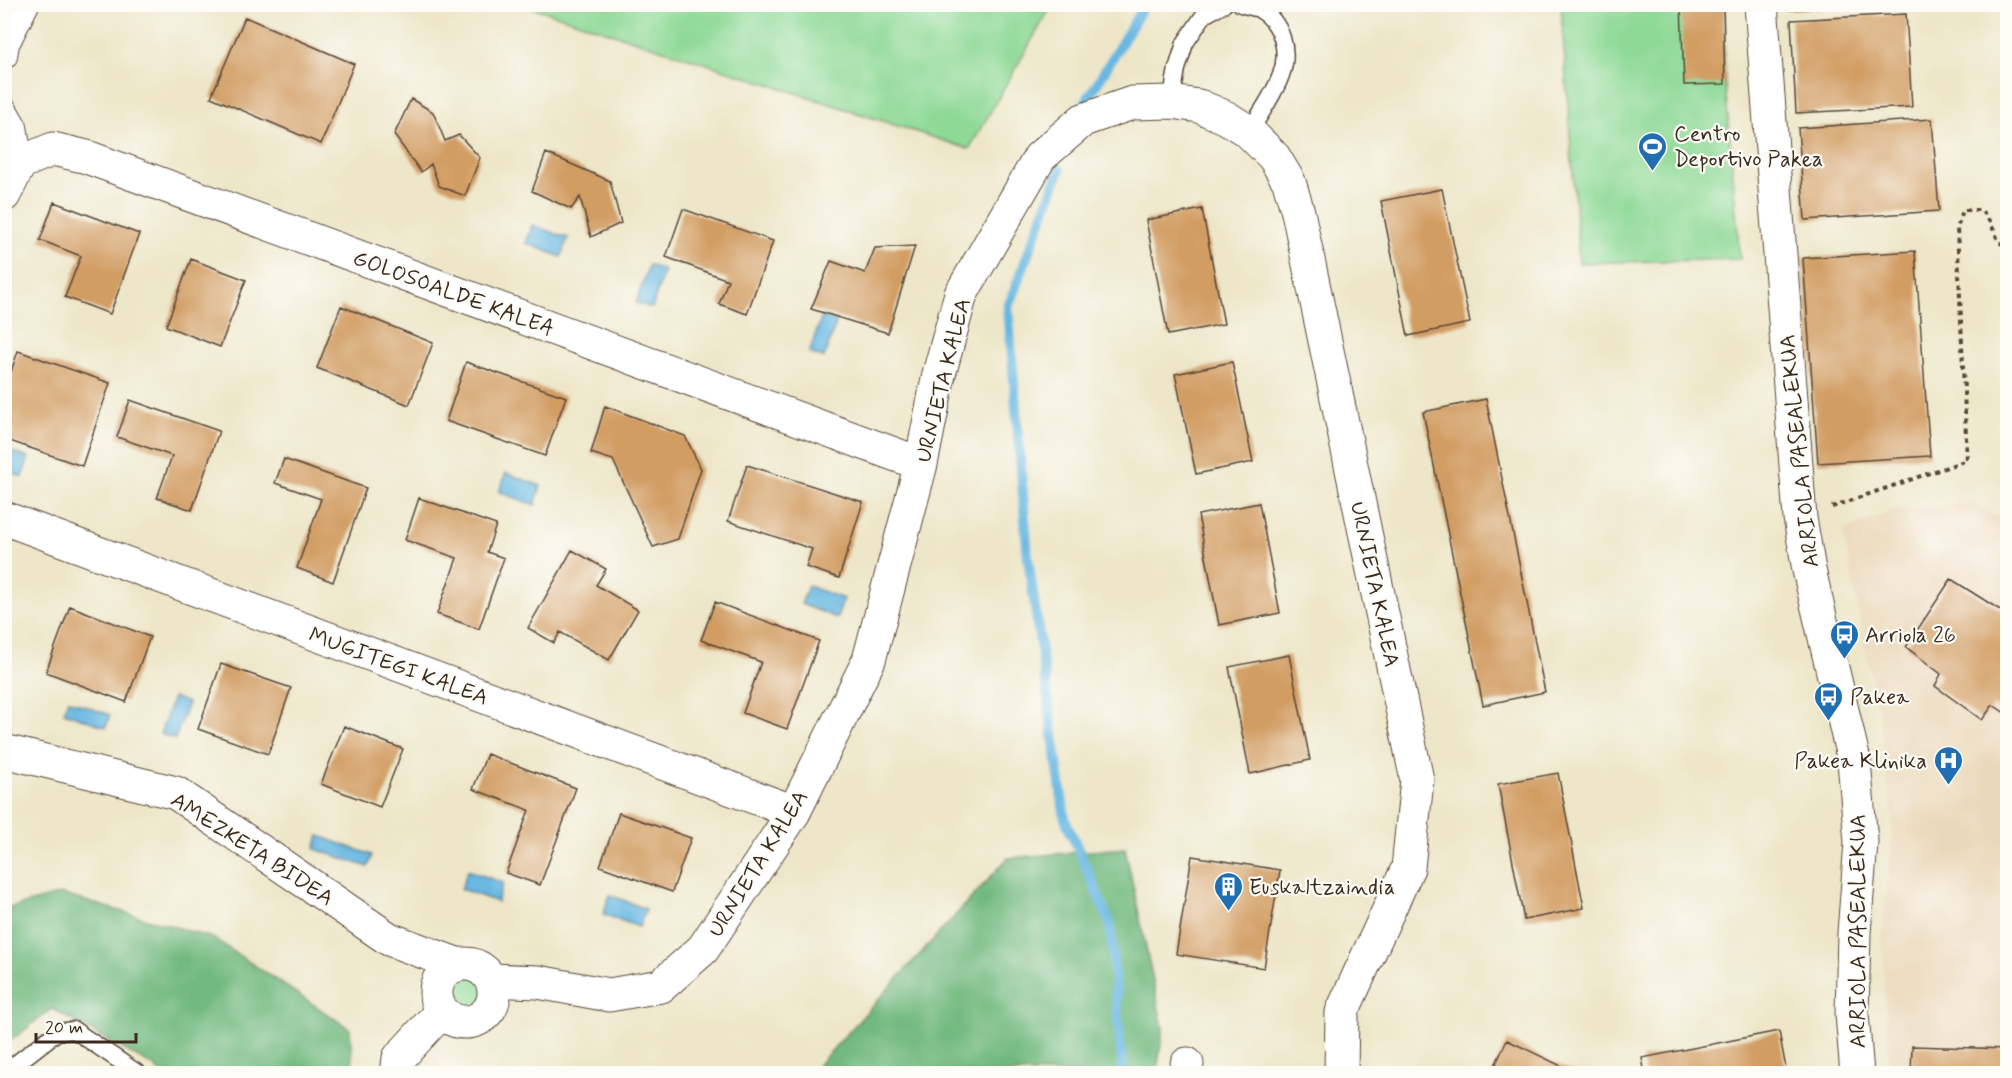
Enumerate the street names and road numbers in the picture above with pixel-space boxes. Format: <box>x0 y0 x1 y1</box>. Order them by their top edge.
street label: GOLOSOALDE KALEA <box>349 244 558 343</box>
street label: URNIETA KALEA <box>910 295 978 466</box>
street label: ARRIOLA PASEALEKUA <box>1774 333 1826 569</box>
street label: URNIETA KALEA <box>1343 499 1405 670</box>
street label: MUGITEGI KALEA <box>305 621 492 712</box>
street label: URNIETA KALEA <box>702 785 815 943</box>
street label: AMEZKETA BIDEA <box>165 787 339 913</box>
street label: ARRIOLA PASEALEKUA <box>1845 814 1873 1048</box>

